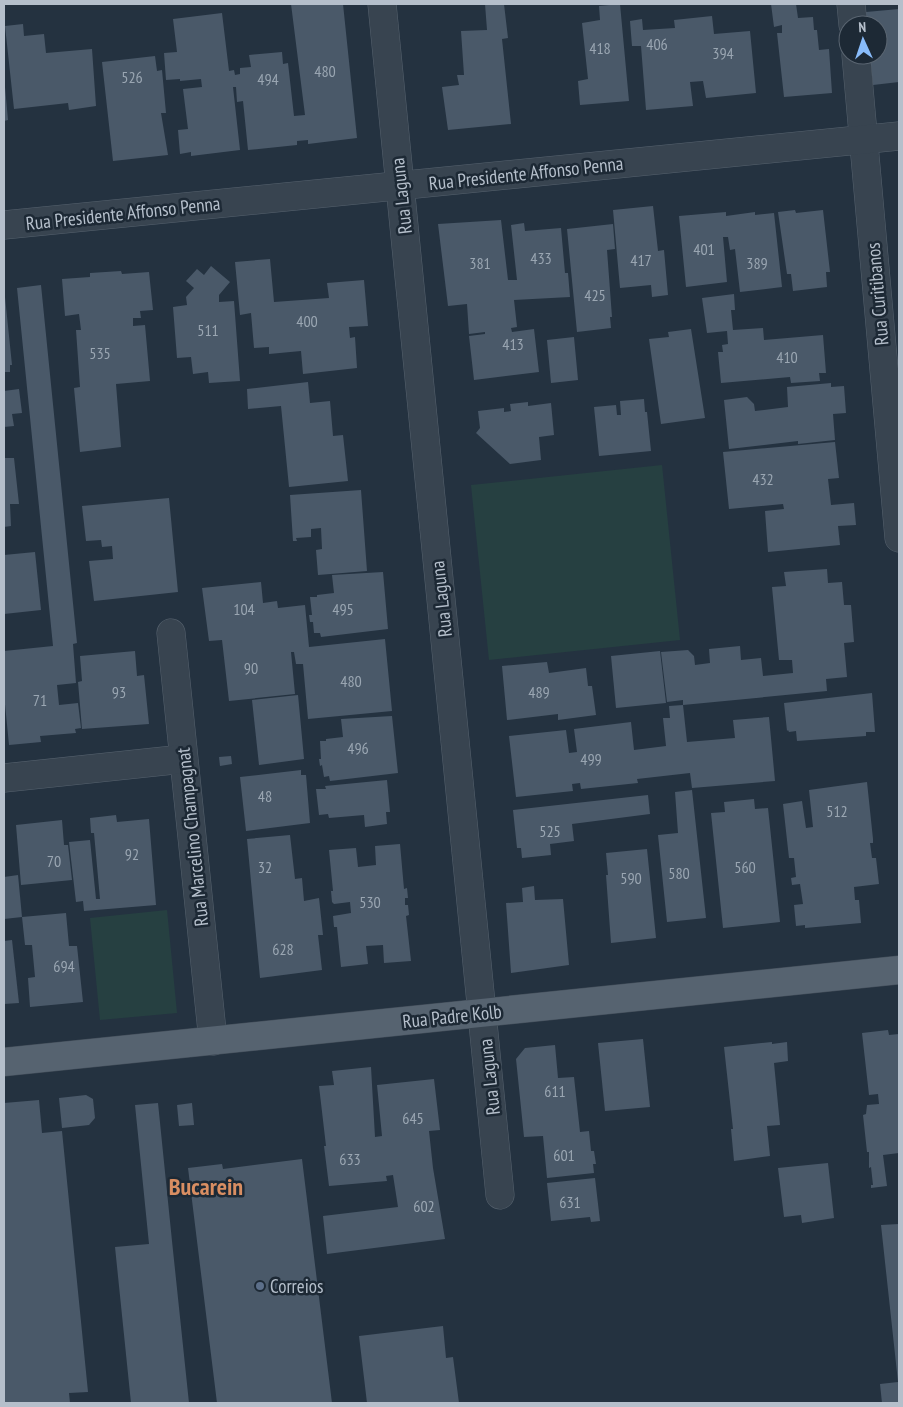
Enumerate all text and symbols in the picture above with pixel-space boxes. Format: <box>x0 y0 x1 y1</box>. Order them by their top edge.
north arrow <box>838 15 888 65</box>
text: N <box>858 18 867 36</box>
house number: 406 <box>646 34 668 54</box>
house number: 418 <box>589 38 611 58</box>
house number: 394 <box>712 43 734 63</box>
house number: 480 <box>314 61 336 81</box>
house number: 526 <box>121 67 143 87</box>
house number: 494 <box>257 69 279 89</box>
street label: Rua Presidente Affonso Penna <box>428 151 624 195</box>
street label: Rua Laguna <box>385 157 417 235</box>
street label: Rua Presidente Affonso Penna <box>25 191 221 235</box>
house number: 401 <box>693 239 715 259</box>
street label: Rua Curitibanos <box>861 242 893 346</box>
house number: 433 <box>530 248 552 268</box>
house number: 417 <box>630 250 652 270</box>
house number: 381 <box>469 253 491 273</box>
house number: 389 <box>746 253 768 273</box>
house number: 425 <box>584 285 606 305</box>
house number: 400 <box>296 311 318 331</box>
house number: 511 <box>197 320 219 340</box>
house number: 413 <box>502 334 524 354</box>
house number: 535 <box>89 343 111 363</box>
house number: 410 <box>776 347 798 367</box>
house number: 432 <box>752 469 774 489</box>
street label: Rua Laguna <box>425 560 457 638</box>
house number: 104 <box>233 599 255 619</box>
house number: 495 <box>332 599 354 619</box>
house number: 90 <box>244 658 258 678</box>
house number: 480 <box>340 671 362 691</box>
house number: 93 <box>112 682 126 702</box>
house number: 489 <box>528 682 550 702</box>
house number: 71 <box>33 690 47 710</box>
house number: 496 <box>347 738 369 758</box>
street label: Rua Marcelino Champagnat <box>171 746 213 928</box>
house number: 499 <box>580 749 602 769</box>
house number: 48 <box>258 786 272 806</box>
house number: 512 <box>826 801 848 821</box>
house number: 525 <box>539 821 561 841</box>
house number: 92 <box>125 844 139 864</box>
house number: 70 <box>47 851 61 871</box>
house number: 32 <box>258 857 272 877</box>
house number: 560 <box>734 857 756 877</box>
house number: 580 <box>668 863 690 883</box>
house number: 590 <box>620 868 642 888</box>
house number: 530 <box>359 892 381 912</box>
house number: 628 <box>272 939 294 959</box>
house number: 694 <box>53 956 75 976</box>
street label: Rua Padre Kolb <box>401 999 503 1033</box>
street label: Rua Laguna <box>473 1038 505 1116</box>
house number: 611 <box>544 1081 566 1101</box>
house number: 645 <box>402 1108 424 1128</box>
house number: 601 <box>553 1145 575 1165</box>
house number: 633 <box>339 1149 361 1169</box>
district label: Bucarein <box>169 1171 243 1202</box>
house number: 631 <box>559 1192 581 1212</box>
house number: 602 <box>413 1196 435 1216</box>
place label: Correios <box>270 1274 323 1298</box>
marker: Correios <box>254 1280 266 1292</box>

